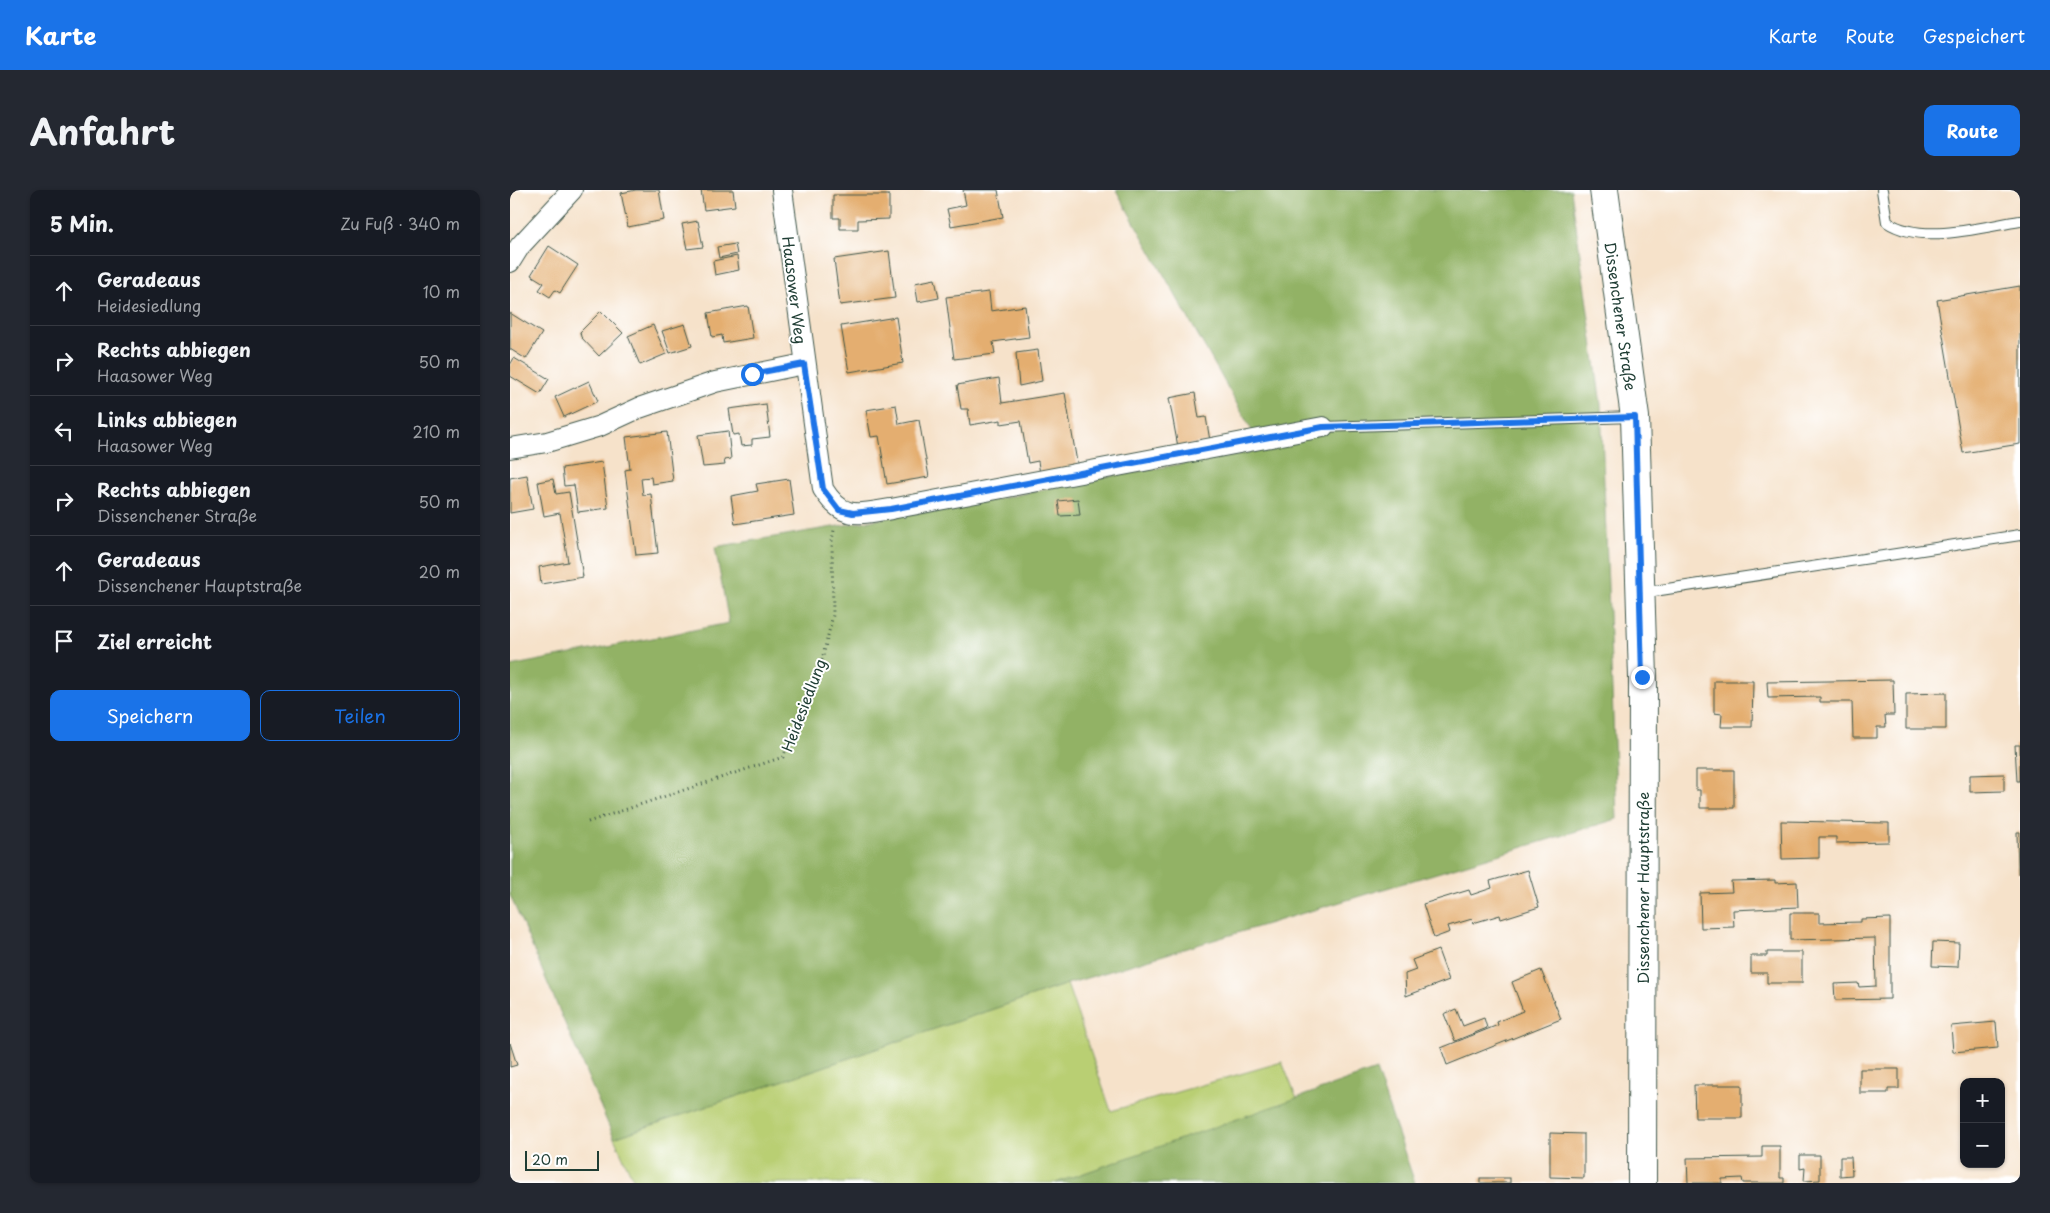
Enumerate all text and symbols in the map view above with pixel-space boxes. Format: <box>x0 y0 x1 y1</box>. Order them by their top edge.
text: Karte <box>25 17 97 53</box>
text: Karte <box>1769 22 1817 49</box>
text: Route <box>1845 22 1895 49</box>
text: Gespeichert <box>1923 22 2025 49</box>
text: Anfahrt <box>30 104 175 157</box>
button: Route <box>1924 105 2020 156</box>
text: 5 Min. <box>50 207 114 239</box>
text: Zu Fuß · 340 m <box>340 211 460 235</box>
street label: Haasower Weg <box>777 235 813 345</box>
street label: Dissenchener Straße <box>1599 240 1643 392</box>
text: Geradeaus <box>97 265 201 293</box>
icon: ahead <box>50 277 78 305</box>
text: 10 m <box>423 279 460 303</box>
text: Heidesiedlung <box>97 293 201 317</box>
text: Rechts abbiegen <box>97 335 251 363</box>
icon: right <box>50 347 78 375</box>
text: 50 m <box>419 349 460 373</box>
text: Haasower Weg <box>97 363 213 387</box>
route start <box>741 363 764 386</box>
text: Links abbiegen <box>97 405 237 433</box>
icon: left <box>50 417 78 445</box>
text: 210 m <box>412 419 460 443</box>
text: Haasower Weg <box>97 433 213 457</box>
text: Rechts abbiegen <box>97 475 251 503</box>
icon: right <box>50 487 78 515</box>
text: 50 m <box>419 489 460 513</box>
text: Dissenchener Straße <box>97 503 257 527</box>
text: Geradeaus <box>97 545 201 573</box>
icon: ahead <box>50 557 78 585</box>
text: 20 m <box>419 559 460 583</box>
text: Dissenchener Hauptstraße <box>97 573 302 597</box>
icon: arrive <box>50 627 78 655</box>
text: Ziel erreicht <box>97 627 212 655</box>
street label: Heidesiedlung <box>775 655 831 755</box>
route end <box>1631 666 1654 689</box>
button: Speichern <box>50 690 250 741</box>
button: Teilen <box>260 690 460 741</box>
street label: Dissenchener Hauptstraße <box>1631 792 1654 984</box>
map controls <box>1960 1078 2005 1168</box>
button: + <box>1960 1078 2005 1123</box>
button: − <box>1960 1123 2005 1168</box>
scale bar <box>525 1148 599 1171</box>
text: 20 m <box>532 1149 568 1170</box>

